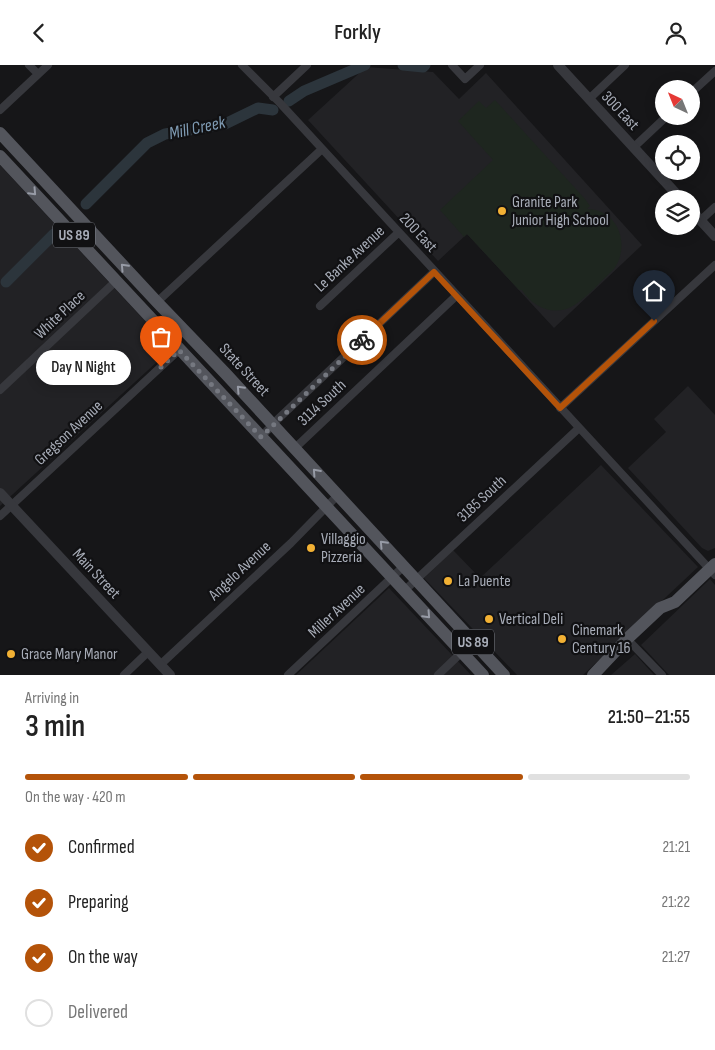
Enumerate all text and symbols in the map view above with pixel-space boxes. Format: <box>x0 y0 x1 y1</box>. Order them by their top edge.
icon: back <box>25 19 53 47</box>
text: Forkly <box>334 19 381 46</box>
icon: person <box>662 19 690 47</box>
north arrow <box>655 80 700 125</box>
map controls <box>655 80 700 235</box>
street label: 300 East <box>597 87 643 135</box>
water label: Mill Creek <box>167 112 228 144</box>
button: locate <box>655 135 700 180</box>
one-way arrow <box>27 186 36 195</box>
button: layers <box>655 190 700 235</box>
place label: Granite Park Junior High School <box>511 193 609 230</box>
marker: Granite Park Junior High School <box>496 205 508 217</box>
street label: 200 East <box>395 209 441 257</box>
street label: Le Banke Avenue <box>311 222 389 296</box>
road number: US 89 <box>53 223 95 247</box>
one-way arrow <box>121 263 130 272</box>
pin <box>633 270 675 321</box>
icon: home <box>640 277 668 305</box>
street label: White Place <box>31 287 89 343</box>
courier <box>337 315 387 365</box>
pin <box>140 316 182 367</box>
icon: bag <box>147 323 175 351</box>
icon: bike <box>348 326 376 354</box>
street label: State Street <box>215 340 273 400</box>
callout: Day N Night <box>36 349 131 385</box>
text: Day N Night <box>51 358 116 377</box>
street label: 3114 South <box>294 376 350 430</box>
one-way arrow <box>236 385 245 394</box>
street label: Gregson Avenue <box>31 397 107 469</box>
one-way arrow <box>313 468 322 477</box>
street label: 3185 South <box>454 472 510 526</box>
place label: Villaggio Pizzeria <box>321 530 366 567</box>
street label: Angelo Avenue <box>204 537 275 605</box>
one-way arrow <box>380 541 389 550</box>
marker: Villaggio Pizzeria <box>305 542 317 554</box>
street label: Main Street <box>68 545 124 603</box>
place label: La Puente <box>458 572 511 591</box>
marker: La Puente <box>442 575 454 587</box>
street label: Miller Avenue <box>305 580 369 642</box>
one-way arrow <box>421 610 430 619</box>
place label: Vertical Deli <box>499 610 563 629</box>
marker: Vertical Deli <box>483 613 495 625</box>
place label: Cinemark Century 16 <box>572 621 631 658</box>
road number: US 89 <box>452 629 494 655</box>
marker: Cinemark Century 16 <box>556 633 568 645</box>
place label: Grace Mary Manor <box>21 645 118 664</box>
marker: Grace Mary Manor <box>5 648 17 660</box>
text: Arriving in <box>25 689 79 708</box>
text: 21:50–21:55 <box>608 706 690 729</box>
text: 3 min <box>25 707 85 746</box>
text: On the way · 420 m <box>25 788 125 807</box>
icon: check <box>25 834 53 862</box>
text: Confirmed <box>68 836 135 859</box>
text: 21:21 <box>662 838 690 857</box>
icon: check <box>25 889 53 917</box>
text: Preparing <box>68 891 129 914</box>
text: 21:22 <box>662 893 690 912</box>
icon: check <box>25 944 53 972</box>
text: On the way <box>68 946 138 969</box>
text: 21:27 <box>662 948 690 967</box>
text: Delivered <box>68 1001 128 1024</box>

